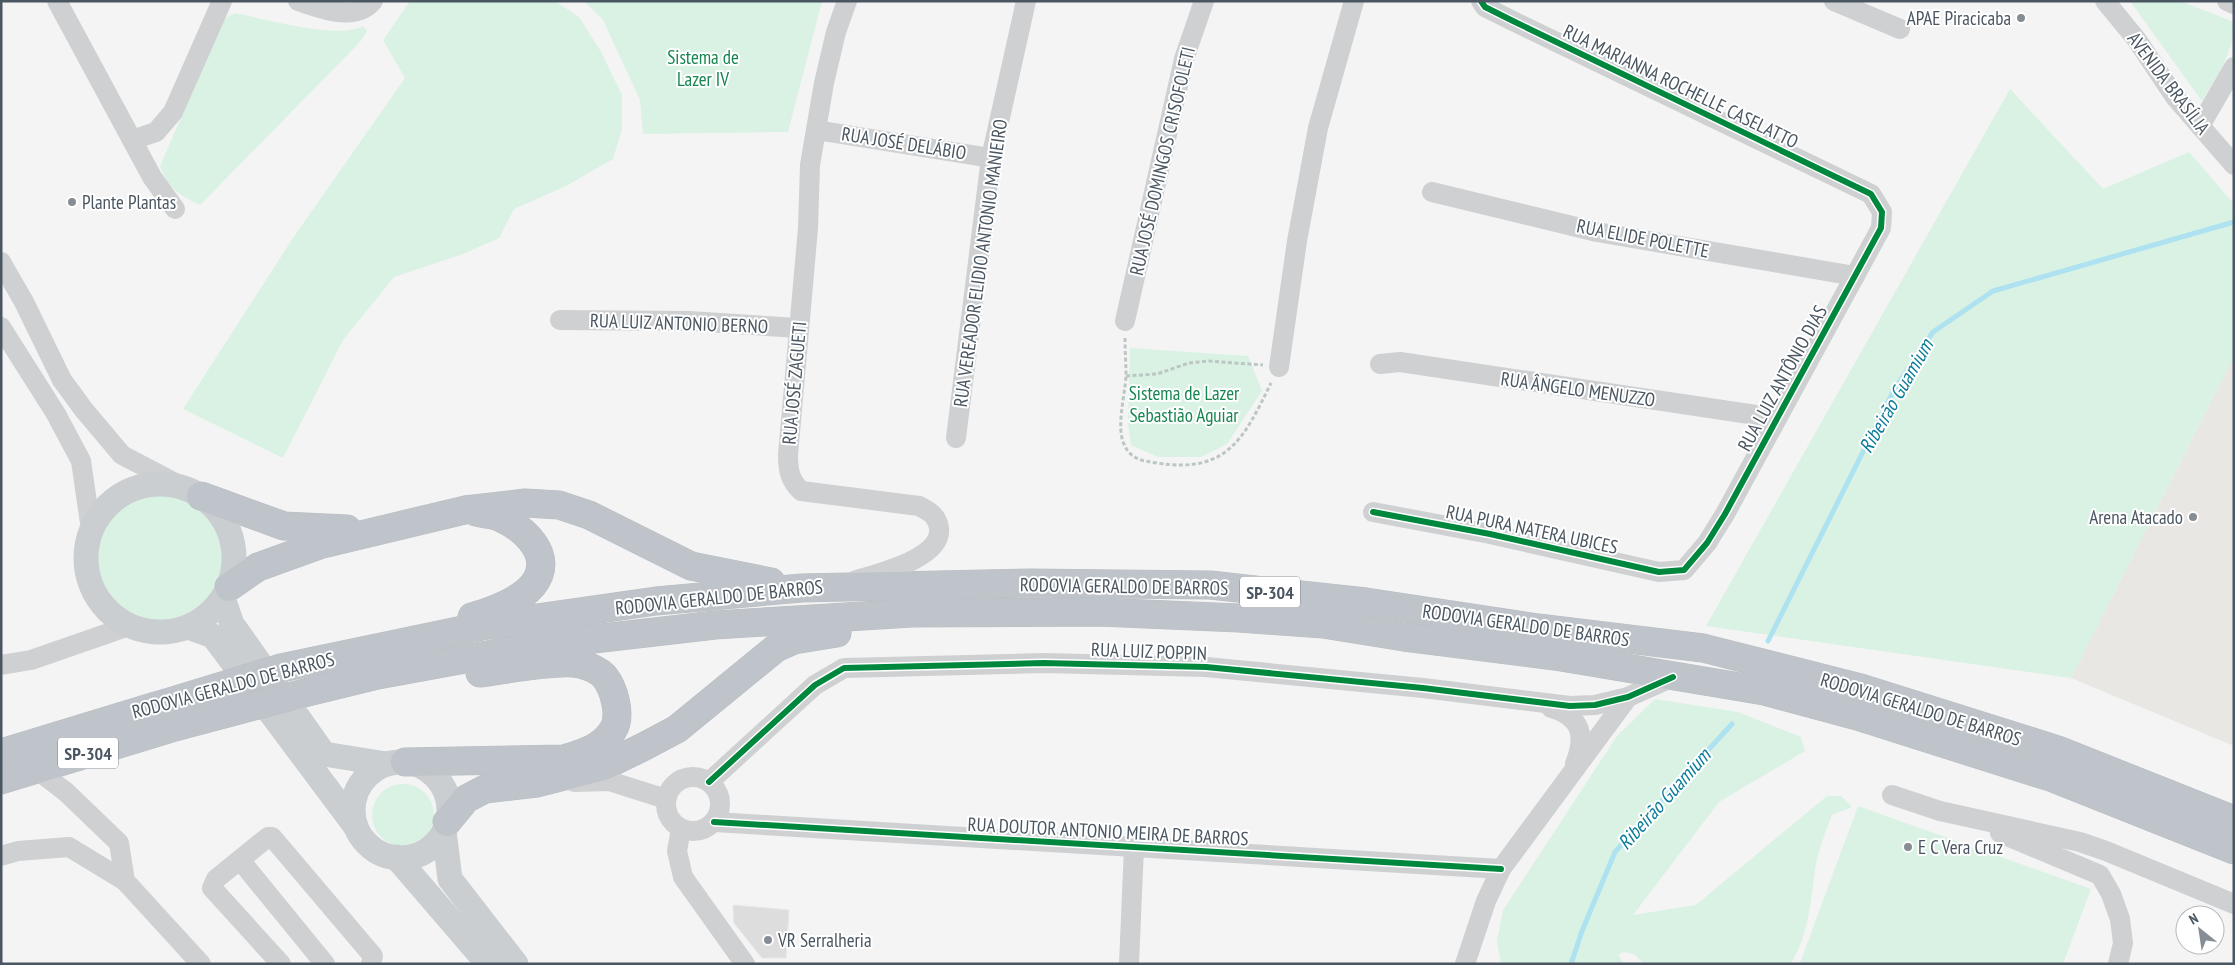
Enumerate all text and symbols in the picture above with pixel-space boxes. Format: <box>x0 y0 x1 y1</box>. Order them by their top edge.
place label: APAE Piracicaba <box>1907 6 2011 30</box>
marker: APAE Piracicaba <box>2015 12 2027 24</box>
street label: RUA MARIANNA ROCHELLE CASELATTO <box>1560 19 1802 153</box>
street label: AVENIDA BRASÍLIA <box>2123 27 2215 139</box>
street label: RUA JOSÉ DOMINGOS CRISOFOLETI <box>1124 44 1200 278</box>
park label: Sistema de Lazer IV <box>667 45 739 91</box>
street label: RUA VEREADOR ELIDIO ANTONIO MANIEIRO <box>948 118 1012 408</box>
street label: RUA JOSÉ DELÁBIO <box>840 121 968 165</box>
place label: Plante Plantas <box>82 190 176 214</box>
marker: Plante Plantas <box>66 196 78 208</box>
street label: RUA ELIDE POLETTE <box>1575 213 1711 263</box>
street label: RUA LUIZ ANTÔNIO DIAS <box>1732 301 1832 455</box>
street label: RUA LUIZ ANTONIO BERNO <box>589 308 769 338</box>
street label: RUA JOSÉ ZAGUETI <box>777 321 811 445</box>
water label: Ribeirão Guamium <box>1853 334 1940 458</box>
street label: RUA ÂNGELO MENUZZO <box>1499 366 1657 412</box>
park label: Sistema de Lazer Sebastião Aguiar <box>1129 381 1240 427</box>
street label: RUA PURA NATERA UBICES <box>1444 499 1620 559</box>
place label: Arena Atacado <box>2089 505 2183 529</box>
marker: Arena Atacado <box>2187 511 2199 523</box>
street label: RODOVIA GERALDO DE BARROS <box>1020 572 1228 600</box>
street label: RODOVIA GERALDO DE BARROS <box>614 574 824 620</box>
road number: SP-304 <box>1240 576 1300 608</box>
street label: RODOVIA GERALDO DE BARROS <box>1421 599 1631 651</box>
street label: RUA LUIZ POPPIN <box>1091 637 1207 665</box>
street label: RODOVIA GERALDO DE BARROS <box>129 646 337 724</box>
street label: RODOVIA GERALDO DE BARROS <box>1818 667 2024 751</box>
road number: SP-304 <box>58 738 118 768</box>
water label: Ribeirão Guamium <box>1612 742 1717 855</box>
street label: RUA DOUTOR ANTONIO MEIRA DE BARROS <box>967 812 1249 850</box>
place label: E C Vera Cruz <box>1918 835 2003 859</box>
marker: E C Vera Cruz <box>1902 841 1914 853</box>
north arrow <box>2175 905 2225 955</box>
text: N <box>2186 909 2201 928</box>
place label: VR Serralheria <box>777 928 872 952</box>
marker: VR Serralheria <box>762 934 774 946</box>

